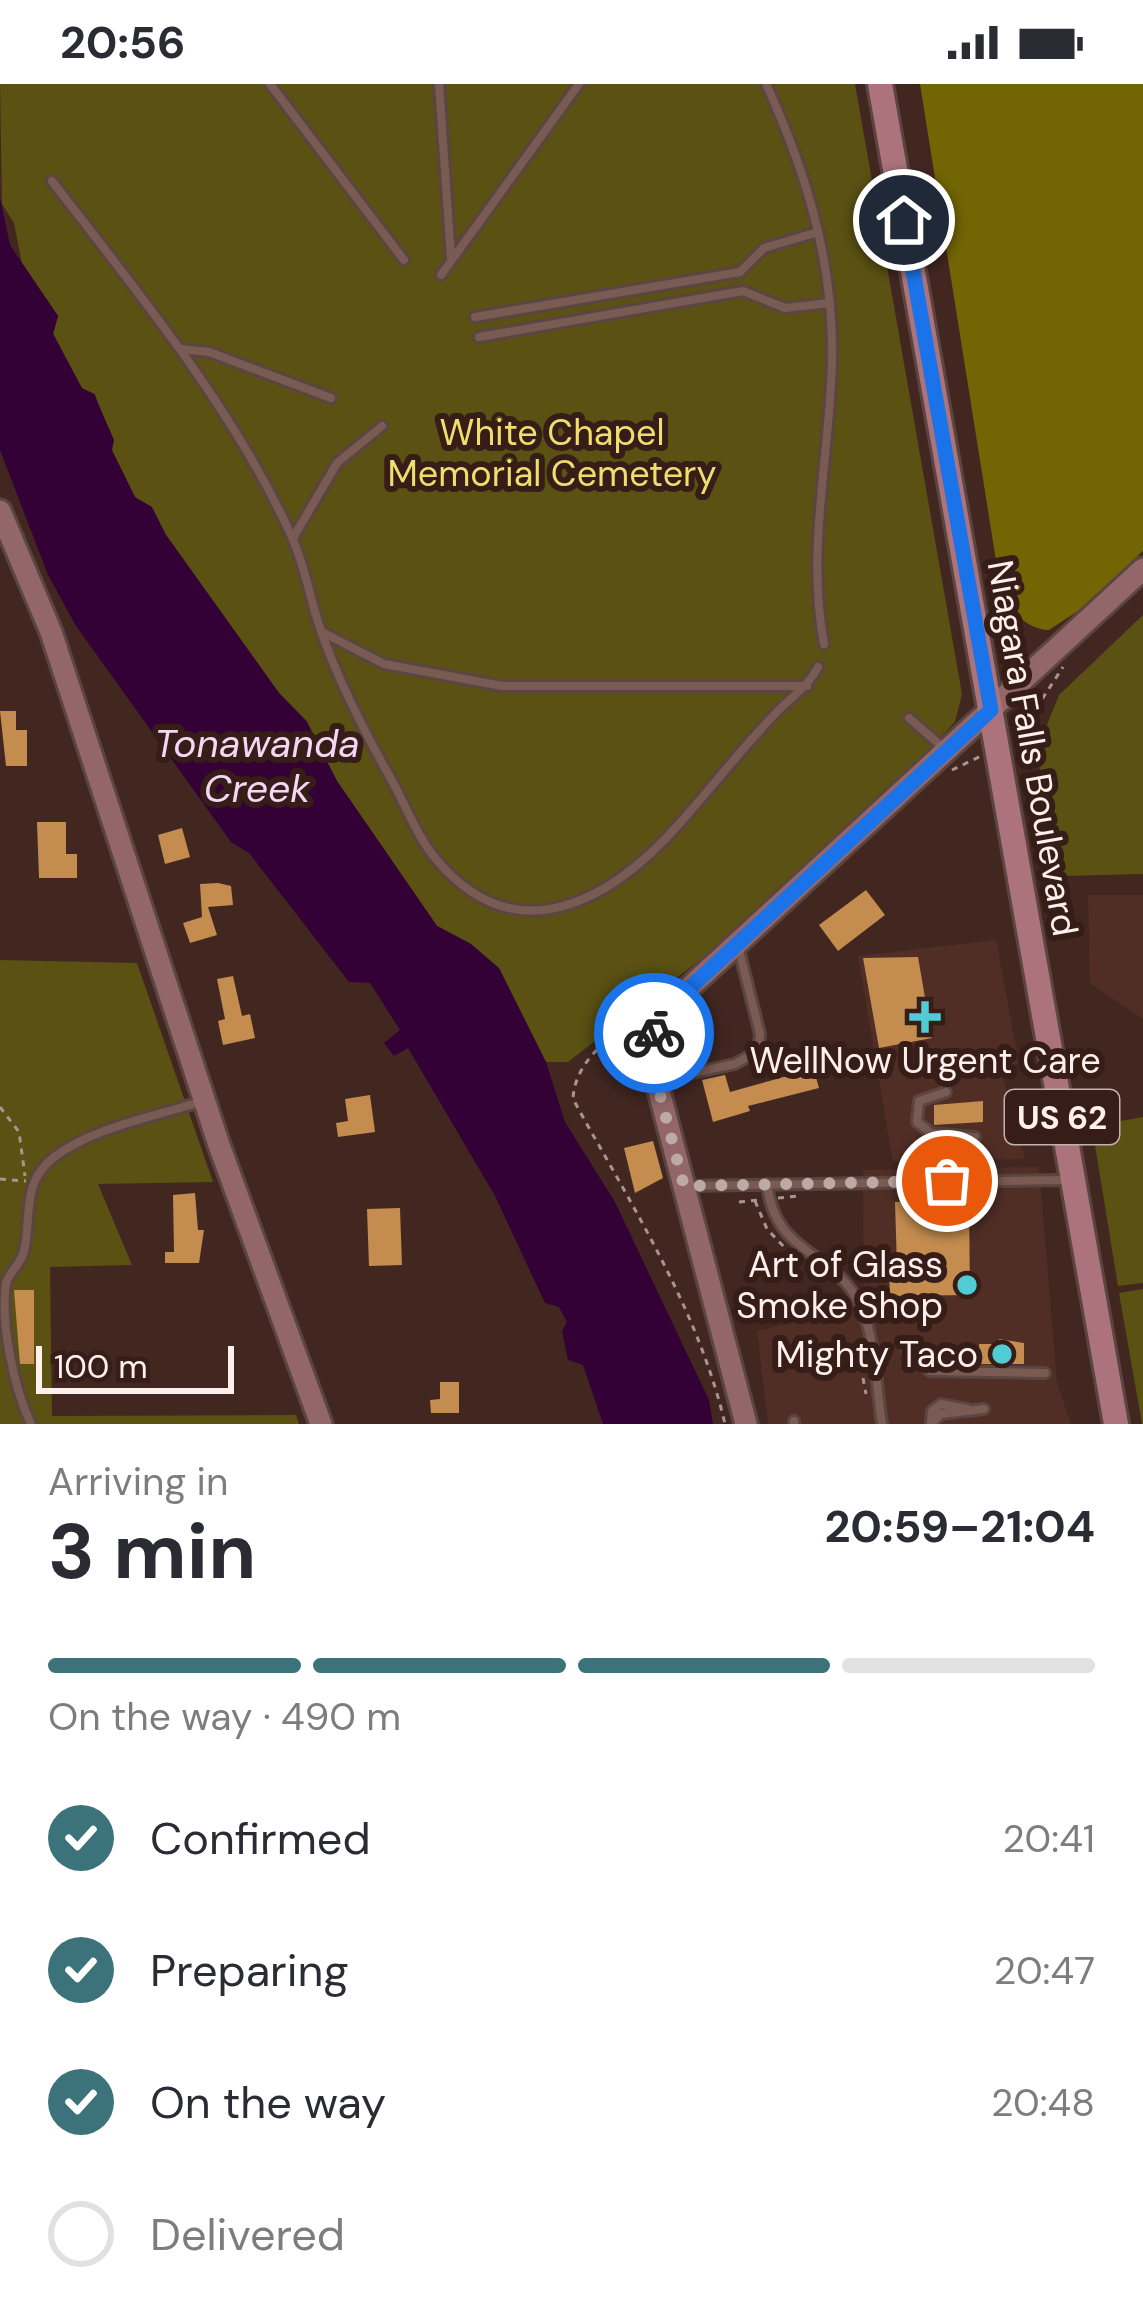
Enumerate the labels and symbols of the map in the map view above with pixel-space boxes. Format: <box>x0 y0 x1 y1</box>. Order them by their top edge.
pin <box>853 169 955 271</box>
park label: White Chapel Memorial Cemetery <box>388 409 716 497</box>
street label: Niagara Falls Boulevard <box>977 556 1089 940</box>
water label: Tonawanda Creek <box>154 718 360 814</box>
courier <box>594 973 714 1093</box>
marker: WellNow Urgent Care <box>909 1001 941 1033</box>
place label: WellNow Urgent Care <box>749 1037 1101 1084</box>
road number: US 62 <box>1005 1090 1119 1144</box>
pin <box>896 1130 998 1232</box>
place label: Art of Glass Smoke Shop <box>736 1241 943 1329</box>
marker: Art of Glass Smoke Shop <box>954 1272 980 1298</box>
place label: Mighty Taco <box>776 1331 978 1378</box>
scale bar <box>36 1340 234 1393</box>
marker: Mighty Taco <box>989 1341 1015 1367</box>

